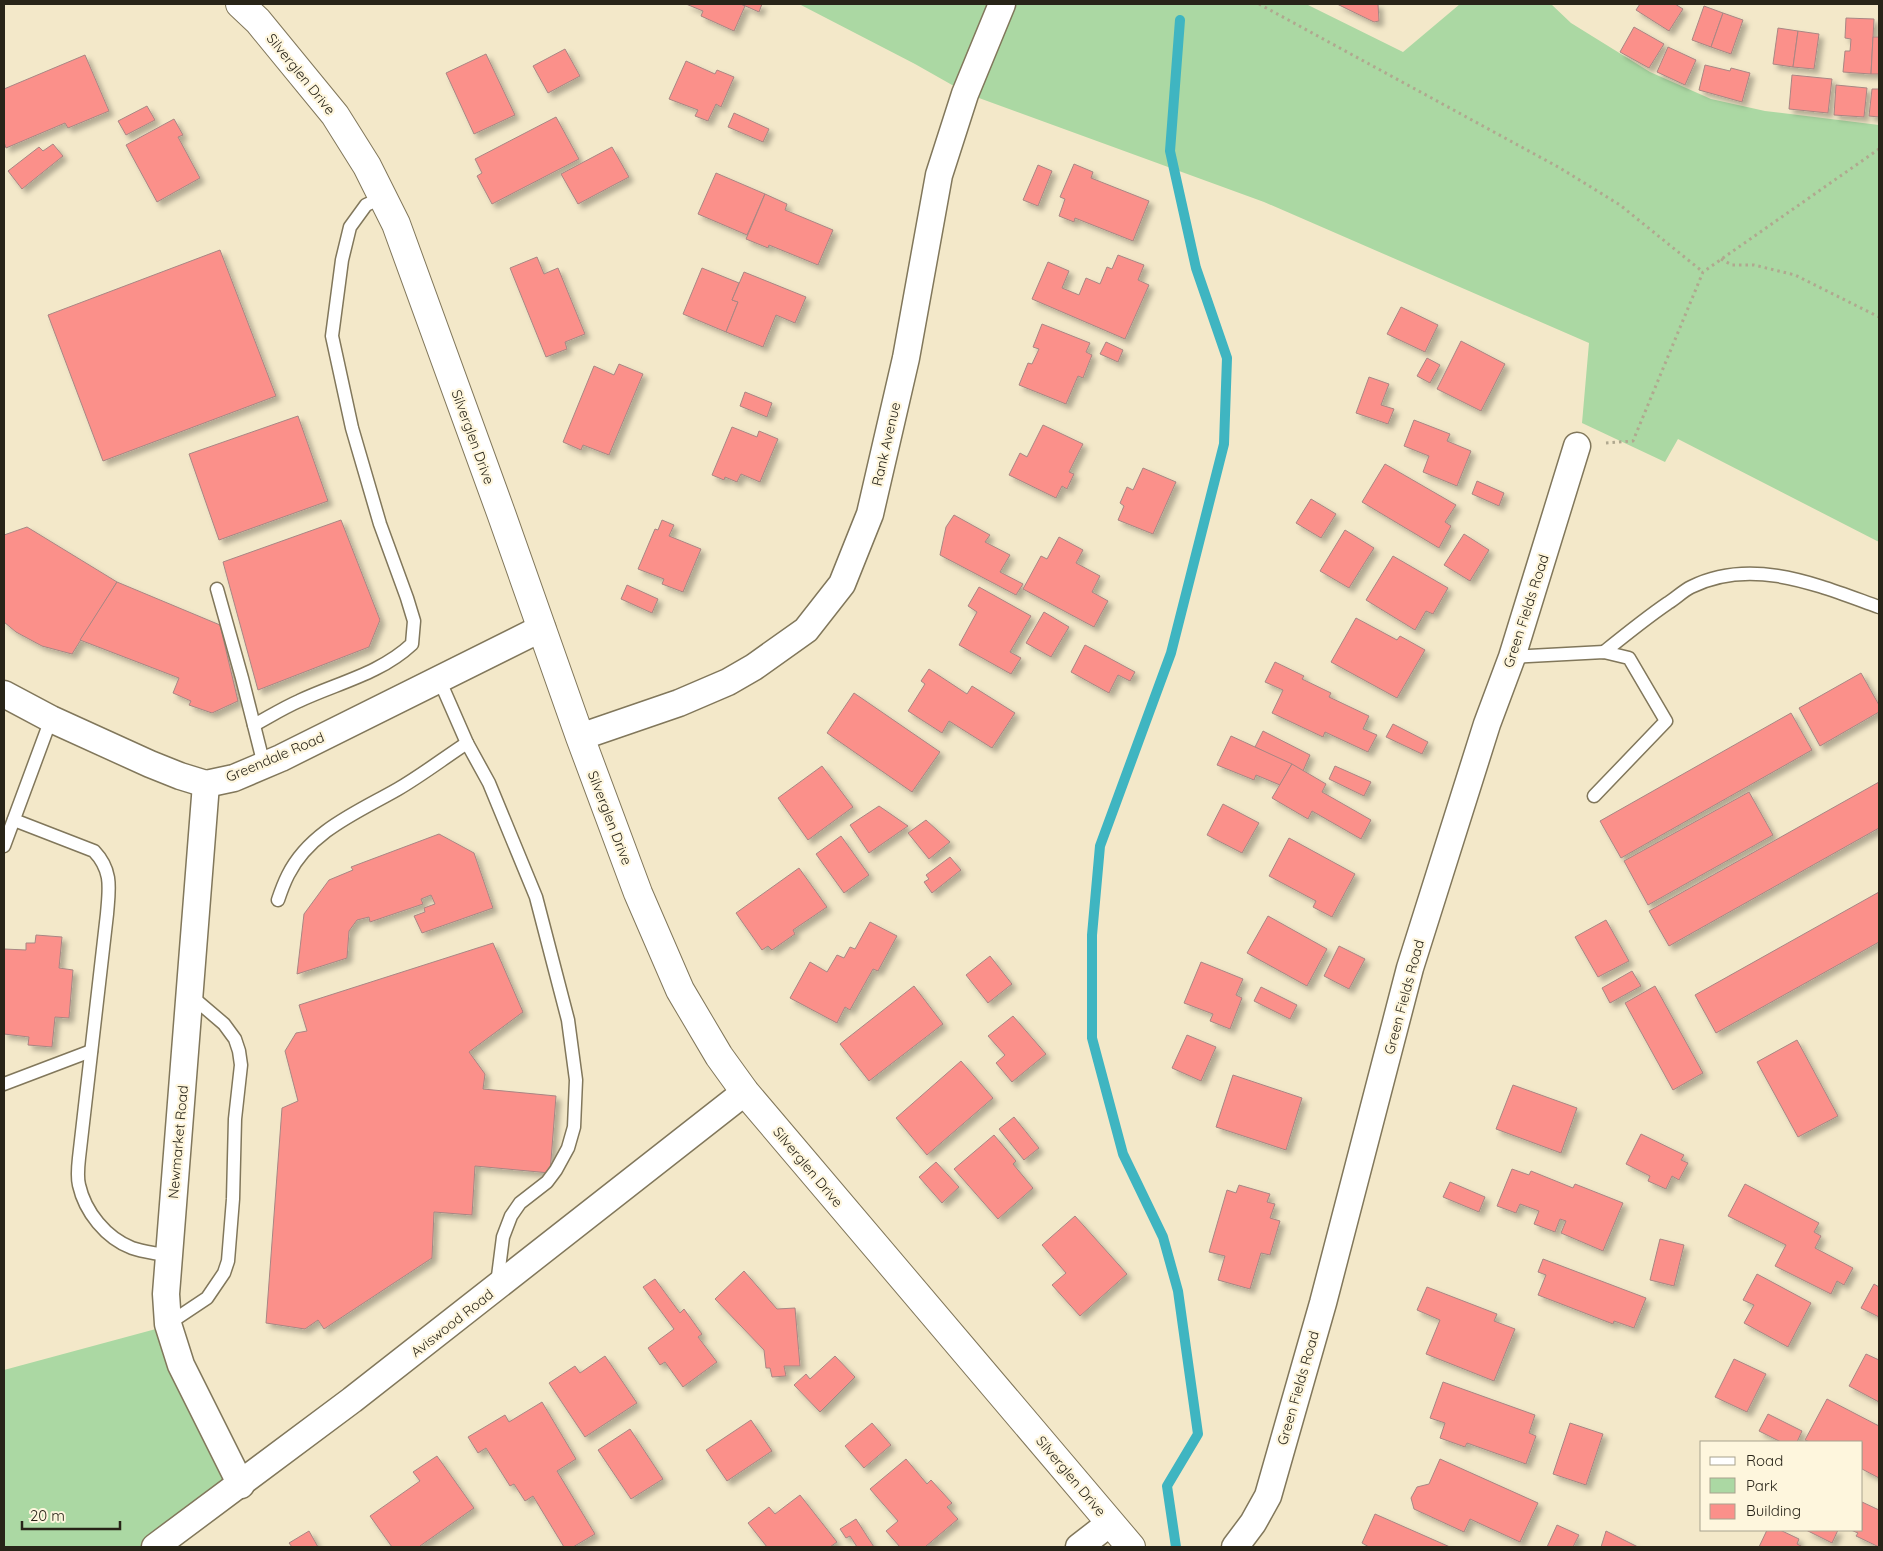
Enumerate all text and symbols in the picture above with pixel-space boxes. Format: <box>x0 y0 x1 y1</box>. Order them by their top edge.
street label: Silverglen Drive <box>263 30 339 118</box>
street label: Silverglen Drive <box>448 387 499 487</box>
street label: Rank Avenue <box>868 400 904 488</box>
street label: Green Fields Road <box>1499 552 1553 670</box>
street label: Greendale Road <box>223 728 327 786</box>
street label: Silverglen Drive <box>584 768 636 868</box>
street label: Green Fields Road <box>1380 938 1428 1056</box>
street label: Newmarket Road <box>164 1085 192 1199</box>
street label: Silverglen Drive <box>769 1123 847 1211</box>
street label: Aviswood Road <box>407 1285 497 1361</box>
street label: Green Fields Road <box>1273 1329 1323 1447</box>
street label: Silverglen Drive <box>1032 1432 1110 1520</box>
legend <box>1700 1441 1863 1531</box>
text: Road <box>1746 1451 1783 1470</box>
text: Park <box>1746 1476 1778 1495</box>
scale bar <box>22 1498 120 1530</box>
text: Building <box>1746 1501 1801 1520</box>
text: 20 m <box>30 1506 65 1525</box>

